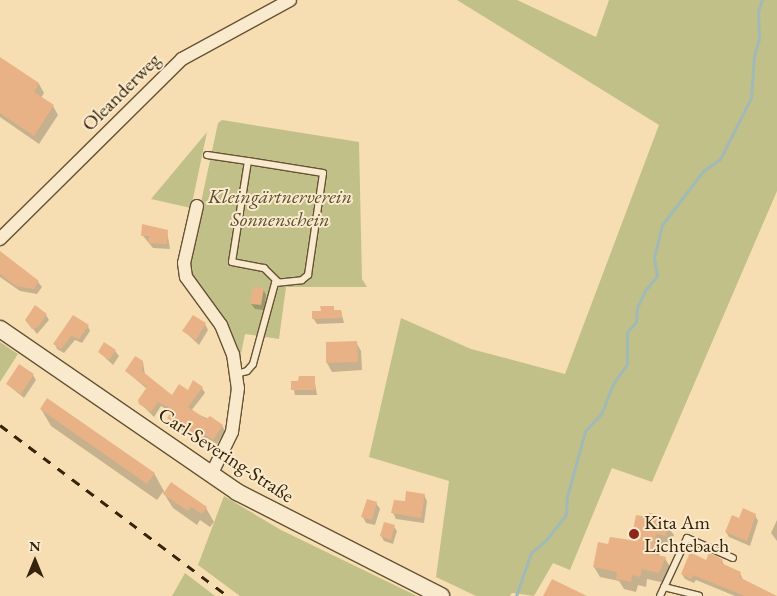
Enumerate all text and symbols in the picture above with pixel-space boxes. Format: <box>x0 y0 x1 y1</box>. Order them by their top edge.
street label: Oleanderweg <box>77 48 165 136</box>
park label: Kleingärtnerverein Sonnenschein <box>208 185 352 232</box>
street label: Carl-Severing-Straße <box>154 402 298 508</box>
place label: Kita Am Lichtebach <box>644 510 729 557</box>
marker: Kita Am Lichtebach <box>628 528 640 540</box>
north arrow <box>10 536 60 586</box>
text: N <box>29 537 41 555</box>

